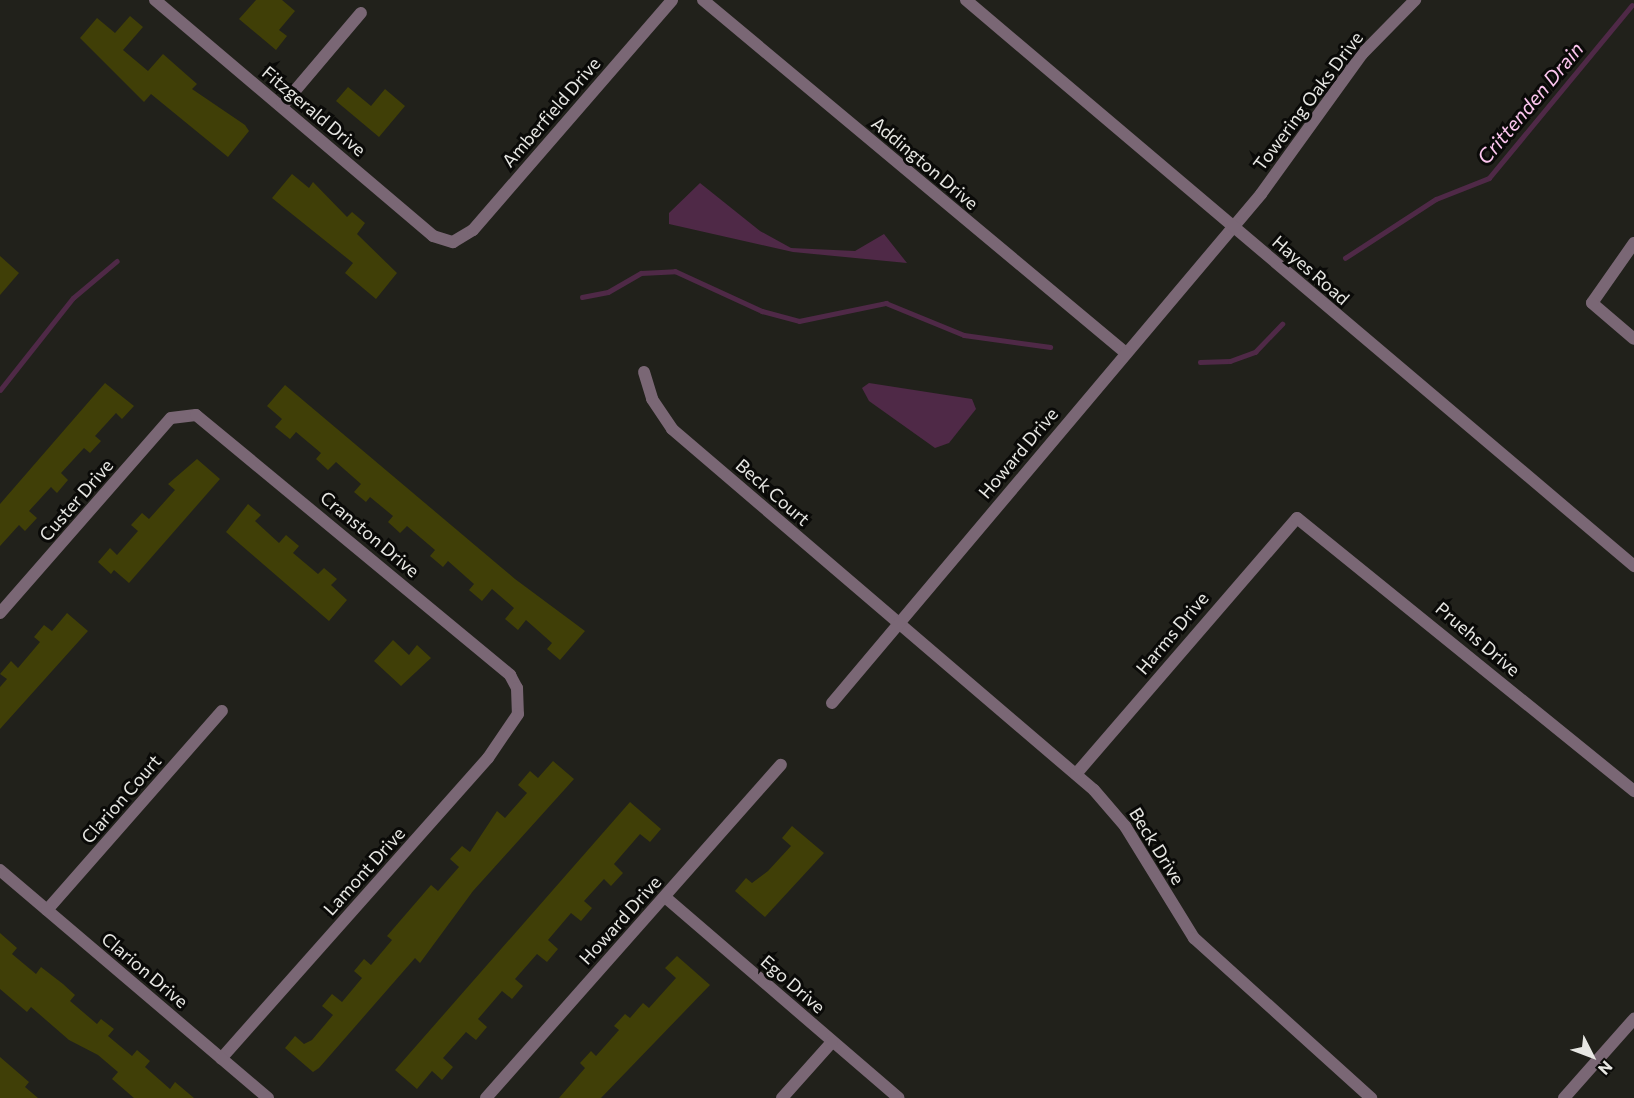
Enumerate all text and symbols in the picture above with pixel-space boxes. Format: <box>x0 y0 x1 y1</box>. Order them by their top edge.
street label: Towering Oaks Drive <box>1249 27 1367 175</box>
water label: Crittenden Drain <box>1472 37 1588 169</box>
street label: Amberfield Drive <box>497 53 605 171</box>
street label: Fitzgerald Drive <box>258 61 370 161</box>
street label: Addington Drive <box>867 112 983 214</box>
street label: Hayes Road <box>1268 231 1354 309</box>
street label: Howard Drive <box>974 403 1062 503</box>
street label: Beck Court <box>732 454 814 530</box>
street label: Custer Drive <box>35 455 117 545</box>
street label: Cranston Drive <box>316 486 424 582</box>
street label: Harms Drive <box>1131 587 1213 679</box>
street label: Pruehs Drive <box>1431 597 1525 681</box>
street label: Clarion Court <box>77 750 165 848</box>
street label: Beck Drive <box>1125 804 1189 888</box>
street label: Lamont Drive <box>319 823 409 919</box>
street label: Howard Drive <box>575 871 665 969</box>
street label: Clarion Drive <box>97 928 193 1012</box>
street label: Ego Drive <box>757 950 829 1018</box>
north arrow <box>1562 1026 1622 1086</box>
text: N <box>1595 1058 1617 1079</box>

